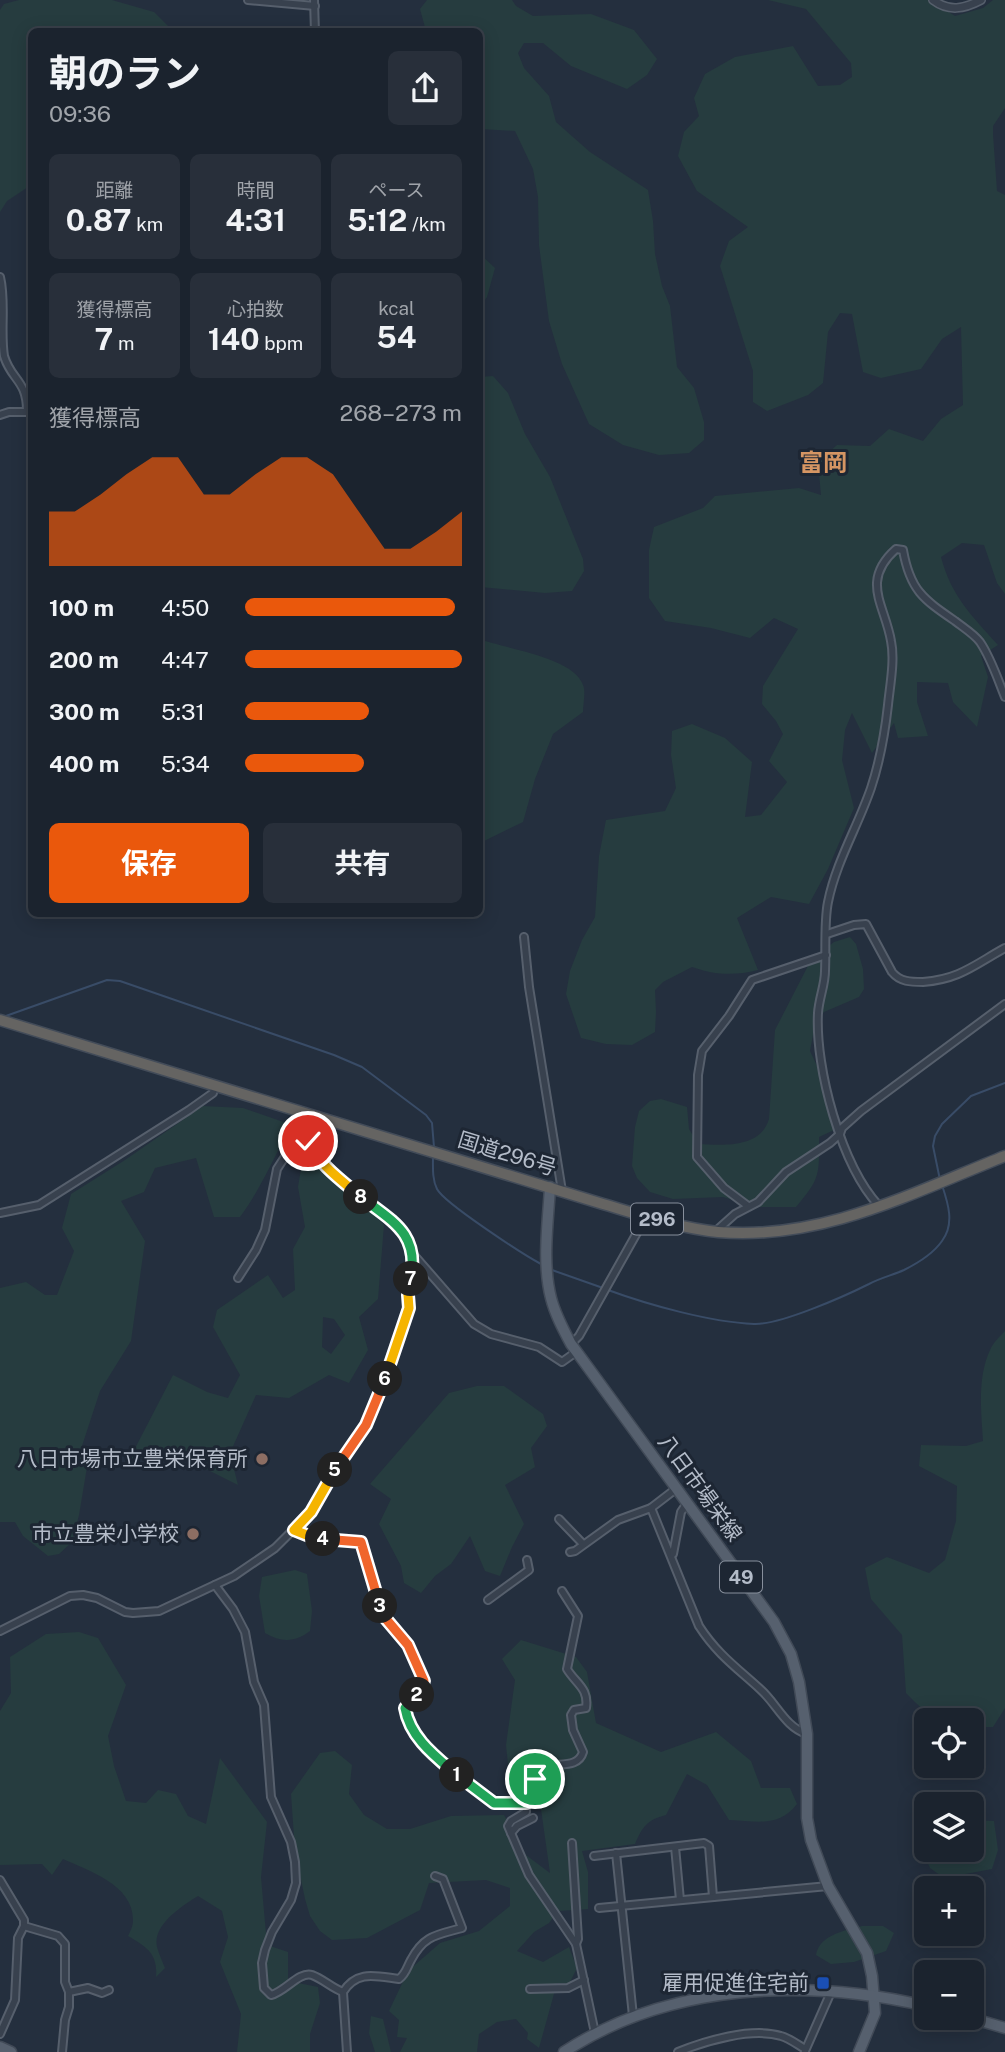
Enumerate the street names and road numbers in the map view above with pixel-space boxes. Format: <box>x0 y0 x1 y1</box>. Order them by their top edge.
street label: 国道296号 <box>455 1127 559 1180</box>
road number: 296 <box>631 1204 683 1234</box>
street label: 八日市場栄線 <box>653 1429 748 1546</box>
road number: 49 <box>720 1562 762 1592</box>

